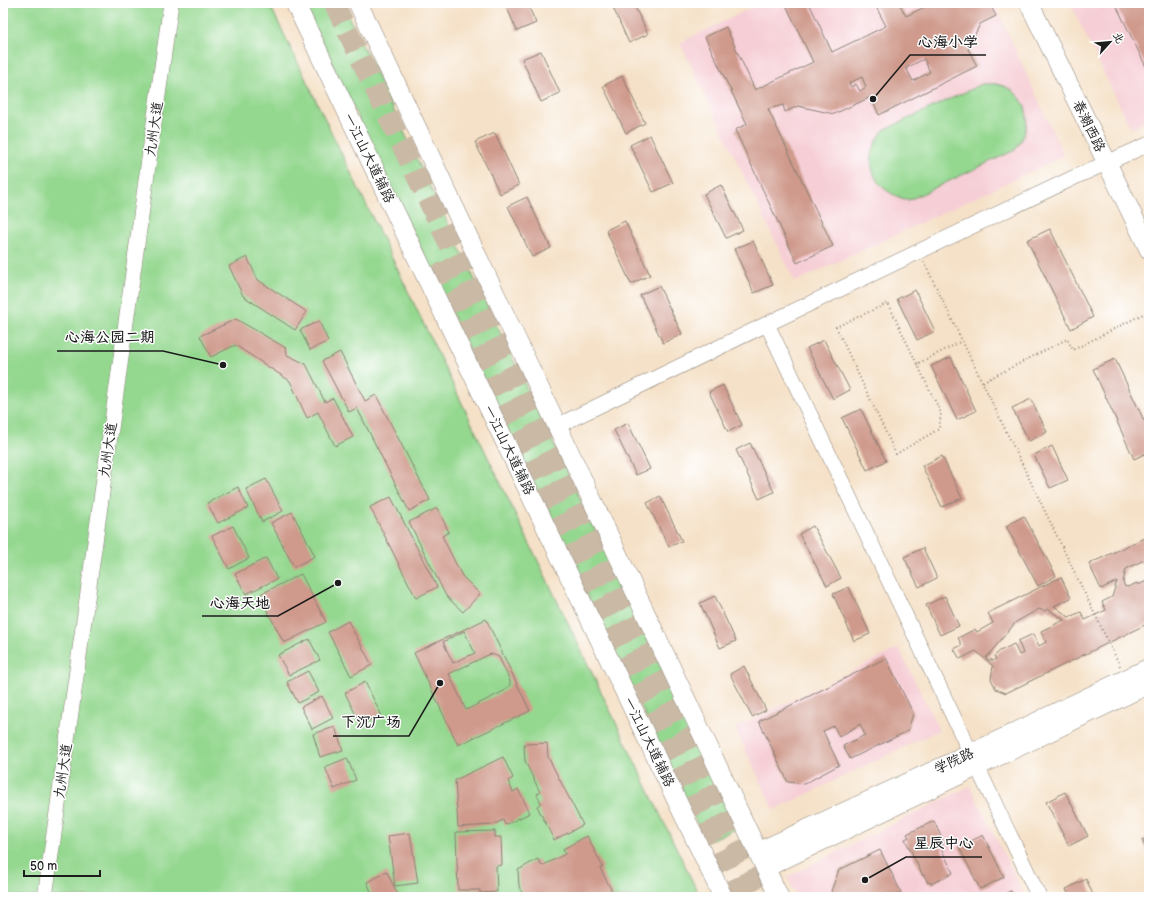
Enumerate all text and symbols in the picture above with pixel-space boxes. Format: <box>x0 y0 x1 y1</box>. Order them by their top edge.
north arrow <box>1090 22 1130 62</box>
callout: 心海小学 <box>910 28 986 55</box>
text: 北 <box>1110 30 1127 46</box>
text: 心海小学 <box>918 33 978 52</box>
street label: 春潮西路 <box>1069 97 1109 155</box>
street label: 九州大道 <box>142 100 166 158</box>
street label: 一江山大道辅路 <box>340 110 398 206</box>
callout: 心海公园二期 <box>57 324 163 351</box>
text: 心海公园二期 <box>65 328 155 347</box>
street label: 一江山大道辅路 <box>480 402 538 498</box>
street label: 九州大道 <box>96 421 120 479</box>
callout: 心海天地 <box>202 589 278 616</box>
text: 心海天地 <box>210 594 270 613</box>
street label: 一江山大道辅路 <box>620 694 678 790</box>
callout: 下沉广场 <box>333 709 409 736</box>
text: 下沉广场 <box>341 713 401 732</box>
street label: 九州大道 <box>51 742 75 800</box>
street label: 学院路 <box>931 744 977 778</box>
callout: 星辰中心 <box>906 830 982 857</box>
text: 星辰中心 <box>914 834 974 853</box>
scale bar <box>24 852 100 878</box>
text: 50 m <box>30 859 57 874</box>

